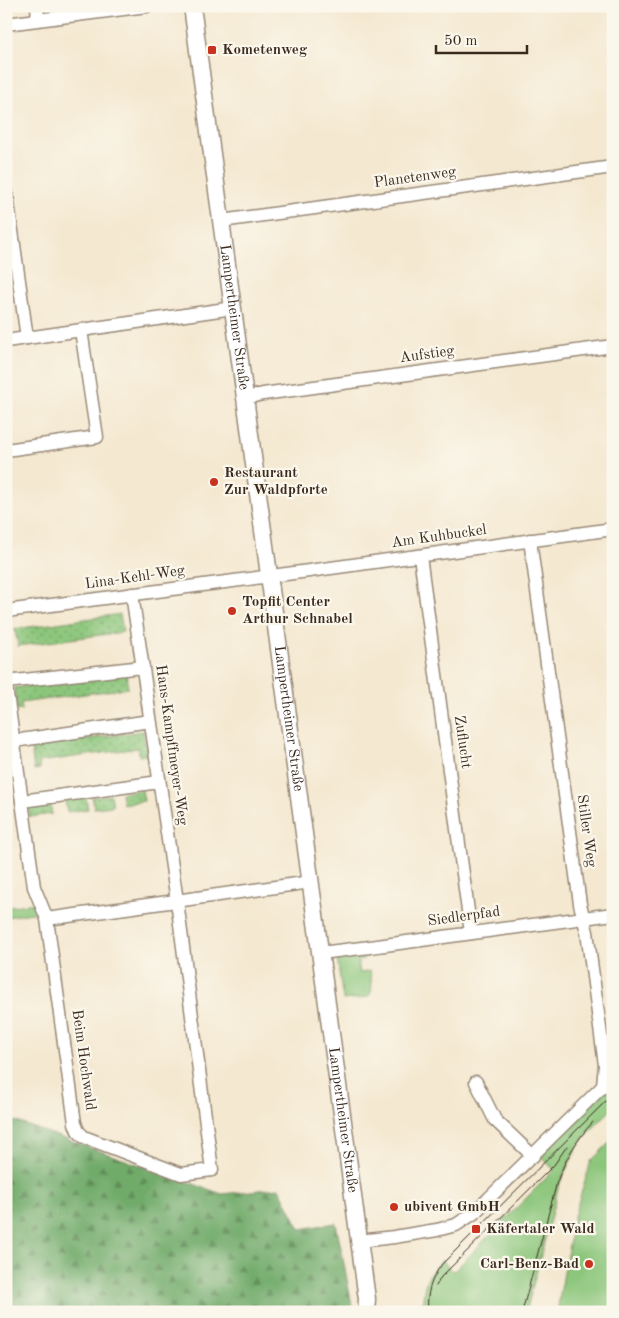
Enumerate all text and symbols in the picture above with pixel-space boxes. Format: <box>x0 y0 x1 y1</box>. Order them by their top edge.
scale bar <box>436 22 528 54</box>
text: 50 m <box>444 34 478 49</box>
place label: Kometenweg <box>222 43 308 58</box>
marker: Kometenweg <box>206 44 218 56</box>
street label: Planetenweg <box>373 165 457 191</box>
street label: Lampertheimer Straße <box>217 243 251 391</box>
street label: Aufstieg <box>399 344 455 366</box>
place label: Restaurant Zur Waldpforte <box>224 466 328 498</box>
marker: Restaurant Zur Waldpforte <box>208 476 220 488</box>
street label: Am Kuhbuckel <box>390 523 488 551</box>
street label: Lina-Kehl-Weg <box>84 564 186 592</box>
place label: Topfit Center Arthur Schnabel <box>242 595 353 627</box>
marker: Topfit Center Arthur Schnabel <box>226 605 238 617</box>
street label: Lampertheimer Straße <box>271 645 306 792</box>
street label: Hans-Kampffmeyer-Weg <box>152 664 190 826</box>
street label: Zuflucht <box>451 714 473 770</box>
street label: Stiller Weg <box>573 794 599 868</box>
street label: Siedlerpfad <box>427 904 501 930</box>
street label: Beim Hochwald <box>68 1009 98 1112</box>
street label: Lampertheimer Straße <box>325 1046 360 1194</box>
place label: ubivent GmbH <box>404 1200 500 1215</box>
marker: ubivent GmbH <box>388 1201 400 1213</box>
place label: Käfertaler Wald <box>486 1222 595 1237</box>
marker: Käfertaler Wald <box>470 1223 482 1235</box>
place label: Carl-Benz-Bad <box>480 1257 579 1272</box>
marker: Carl-Benz-Bad <box>583 1258 595 1270</box>

